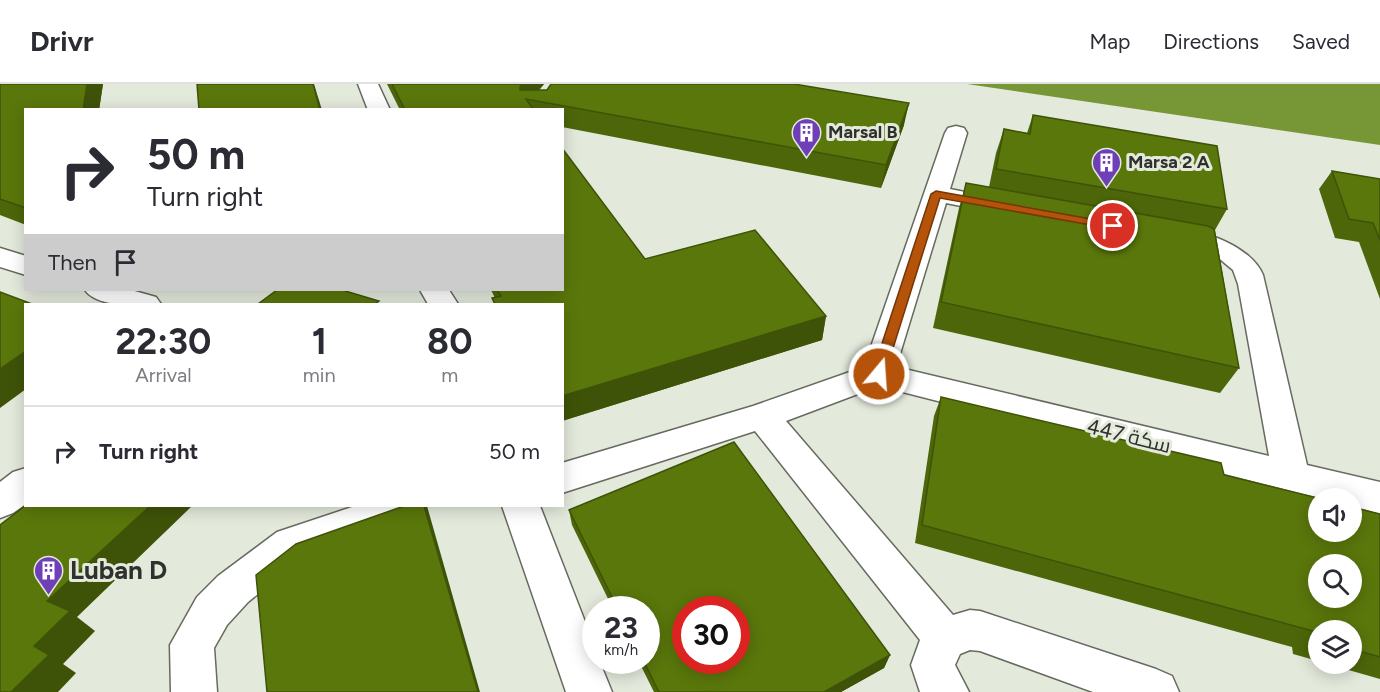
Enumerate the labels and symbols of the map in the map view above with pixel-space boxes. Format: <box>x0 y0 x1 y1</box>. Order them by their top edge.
building icon: Marsal B <box>791 116 823 158</box>
place label: Marsal B <box>828 121 898 143</box>
building icon: Marsa 2 A <box>1091 146 1123 188</box>
place label: Marsa 2 A <box>1128 151 1210 173</box>
pin <box>1087 200 1138 251</box>
position arrow <box>847 342 911 406</box>
street label: سكة 447 <box>1084 413 1174 458</box>
building icon: Luban D <box>33 554 65 596</box>
place label: Luban D <box>70 554 167 586</box>
speed limit sign: 30 <box>672 596 750 674</box>

